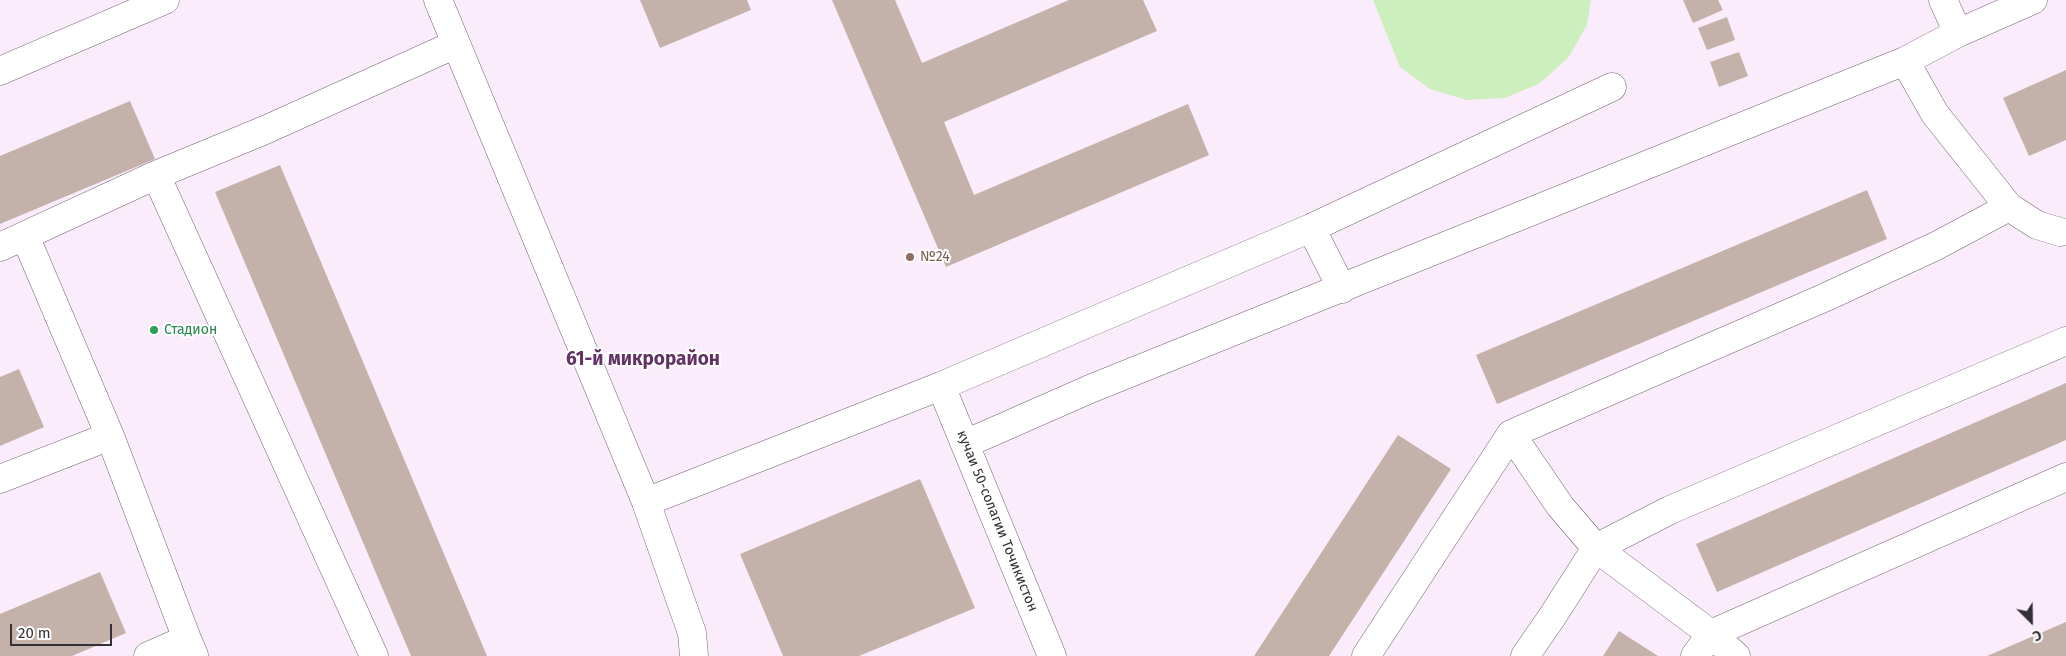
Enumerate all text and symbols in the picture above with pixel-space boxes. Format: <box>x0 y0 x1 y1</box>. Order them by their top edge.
place label: №24 <box>920 249 950 265</box>
marker: №24 <box>904 251 916 263</box>
place label: Стадион <box>164 322 217 338</box>
marker: Стадион <box>148 324 160 336</box>
district label: 61-й микрорайон <box>566 349 720 371</box>
street label: кучаи 50-солагии Точикистон <box>953 428 1041 614</box>
north arrow <box>2006 596 2056 646</box>
scale bar <box>12 614 115 646</box>
text: 20 m <box>18 624 51 642</box>
text: С <box>2030 626 2044 645</box>

